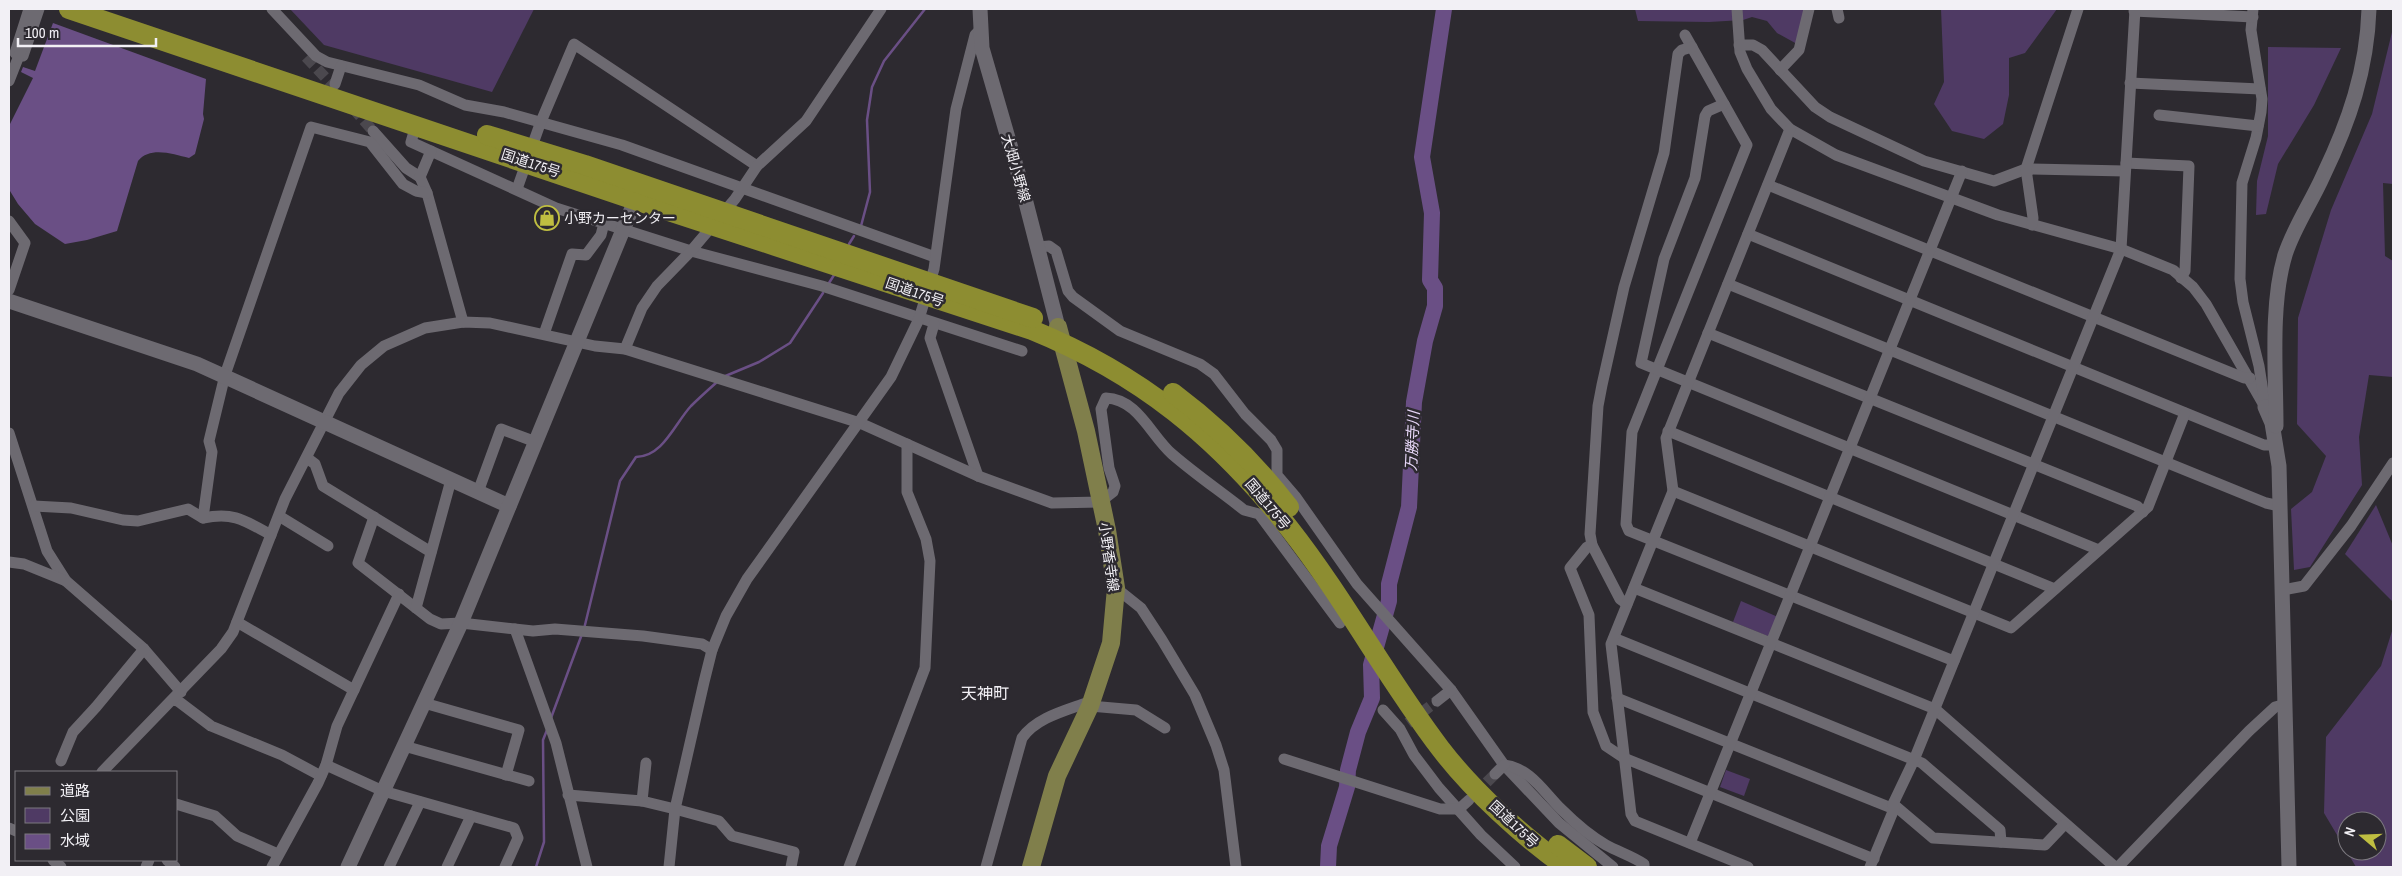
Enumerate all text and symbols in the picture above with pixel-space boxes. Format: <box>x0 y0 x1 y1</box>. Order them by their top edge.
scale bar <box>18 15 155 47</box>
text: 100 m <box>25 22 59 43</box>
street label: 大畑小野線 <box>998 132 1034 204</box>
street label: 国道175号 <box>499 145 563 181</box>
shop icon: 小野カーセンター <box>534 205 560 231</box>
place label: 小野カーセンター <box>564 209 676 227</box>
street label: 国道175号 <box>883 274 947 310</box>
water label: 万勝寺川 <box>1400 409 1424 472</box>
street label: 国道175号 <box>1241 475 1295 533</box>
street label: 小野香寺線 <box>1095 521 1123 593</box>
district label: 天神町 <box>961 682 1009 704</box>
legend <box>15 771 178 861</box>
text: 道路 <box>60 780 90 801</box>
street label: 国道175号 <box>1485 797 1543 851</box>
text: 公園 <box>60 805 90 826</box>
north arrow <box>2337 811 2387 861</box>
text: N <box>2340 825 2360 839</box>
text: 水域 <box>60 830 90 851</box>

